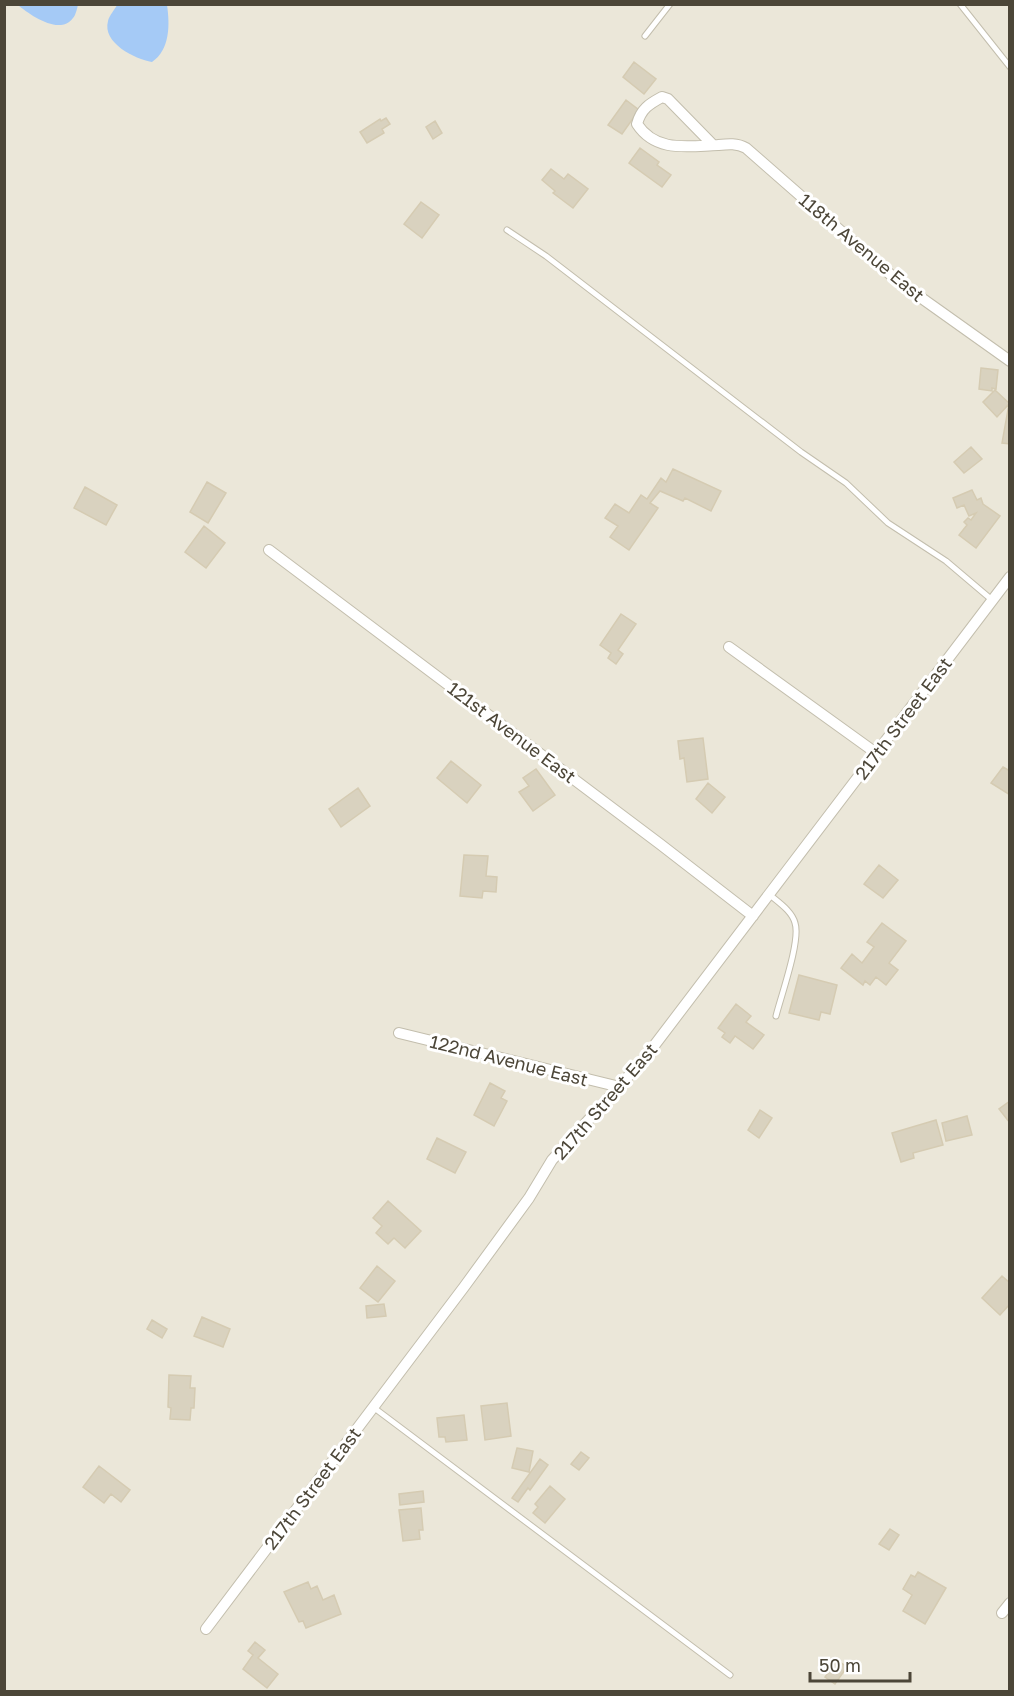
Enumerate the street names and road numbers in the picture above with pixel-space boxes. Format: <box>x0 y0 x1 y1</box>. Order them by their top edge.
street label: 118th Avenue East <box>795 188 929 306</box>
street label: 217th Street East <box>850 653 956 783</box>
street label: 121st Avenue East <box>444 677 580 787</box>
street label: 122nd Avenue East <box>428 1030 590 1090</box>
street label: 217th Street East <box>548 1038 662 1164</box>
street label: 217th Street East <box>259 1423 365 1553</box>

